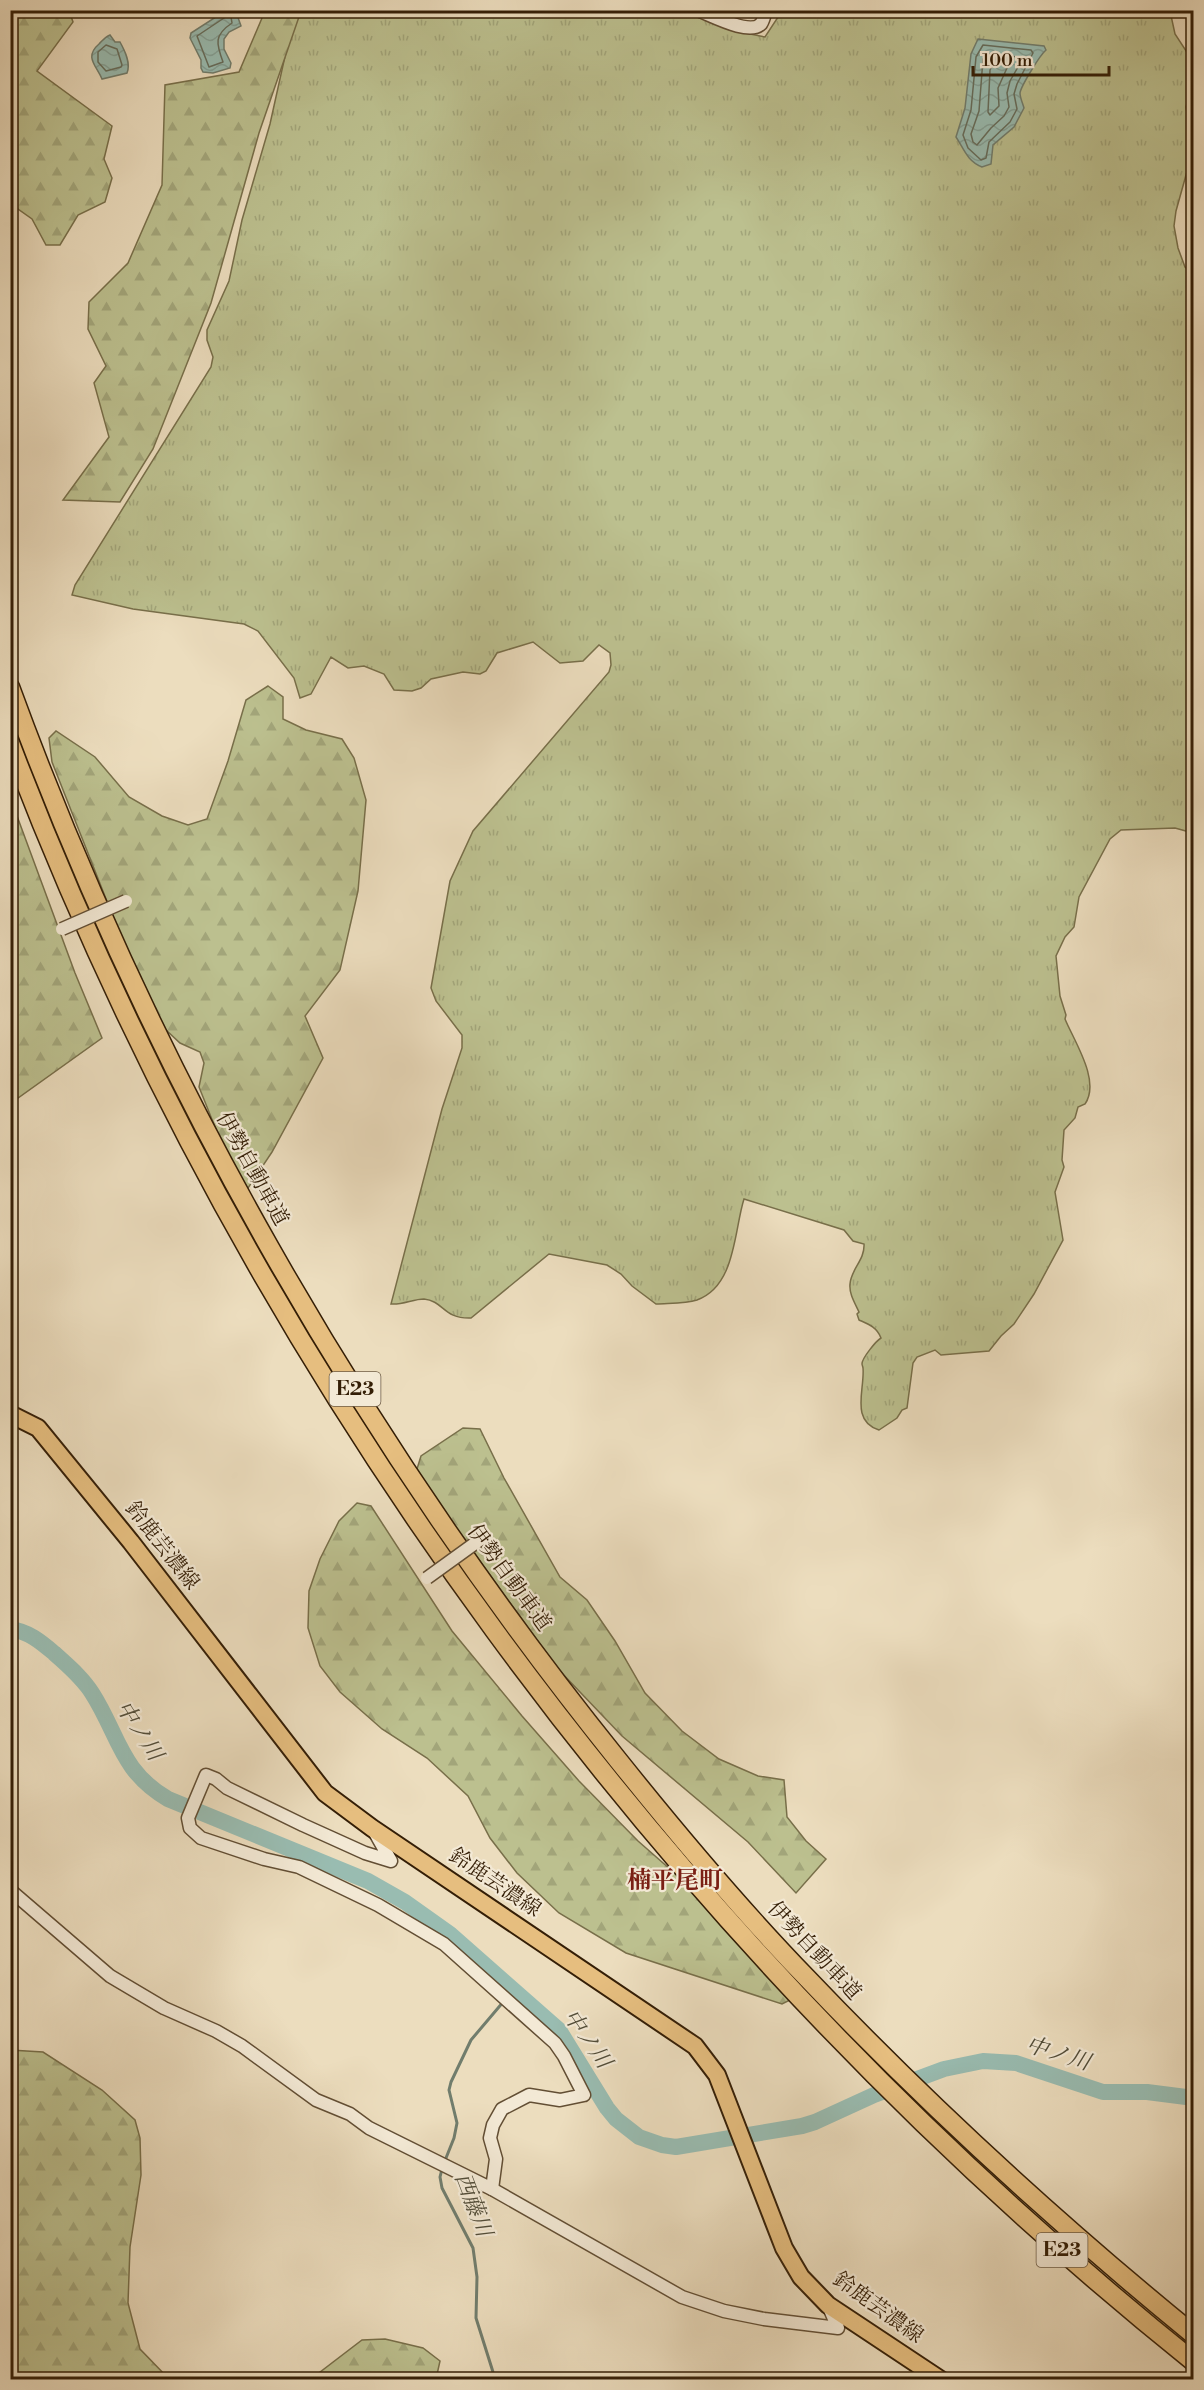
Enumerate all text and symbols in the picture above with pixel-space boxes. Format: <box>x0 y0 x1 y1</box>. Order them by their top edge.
scale bar <box>973 39 1110 77</box>
text: 100 m <box>982 49 1033 72</box>
street label: 伊勢自動車道 <box>210 1108 294 1230</box>
road number: E23 <box>330 1372 380 1406</box>
street label: 鈴鹿芸濃線 <box>119 1497 205 1595</box>
street label: 伊勢自動車道 <box>461 1519 557 1637</box>
water label: 中ノ川 <box>110 1696 169 1768</box>
street label: 鈴鹿芸濃線 <box>444 1843 546 1923</box>
district label: 楠平尾町 <box>627 1866 723 1896</box>
street label: 伊勢自動車道 <box>762 1896 866 2006</box>
water label: 中ノ川 <box>557 2004 618 2075</box>
water label: 中ノ川 <box>1022 2031 1095 2077</box>
water label: 西藤川 <box>449 2169 498 2243</box>
road number: E23 <box>1036 2233 1088 2267</box>
street label: 鈴鹿芸濃線 <box>828 2267 928 2349</box>

